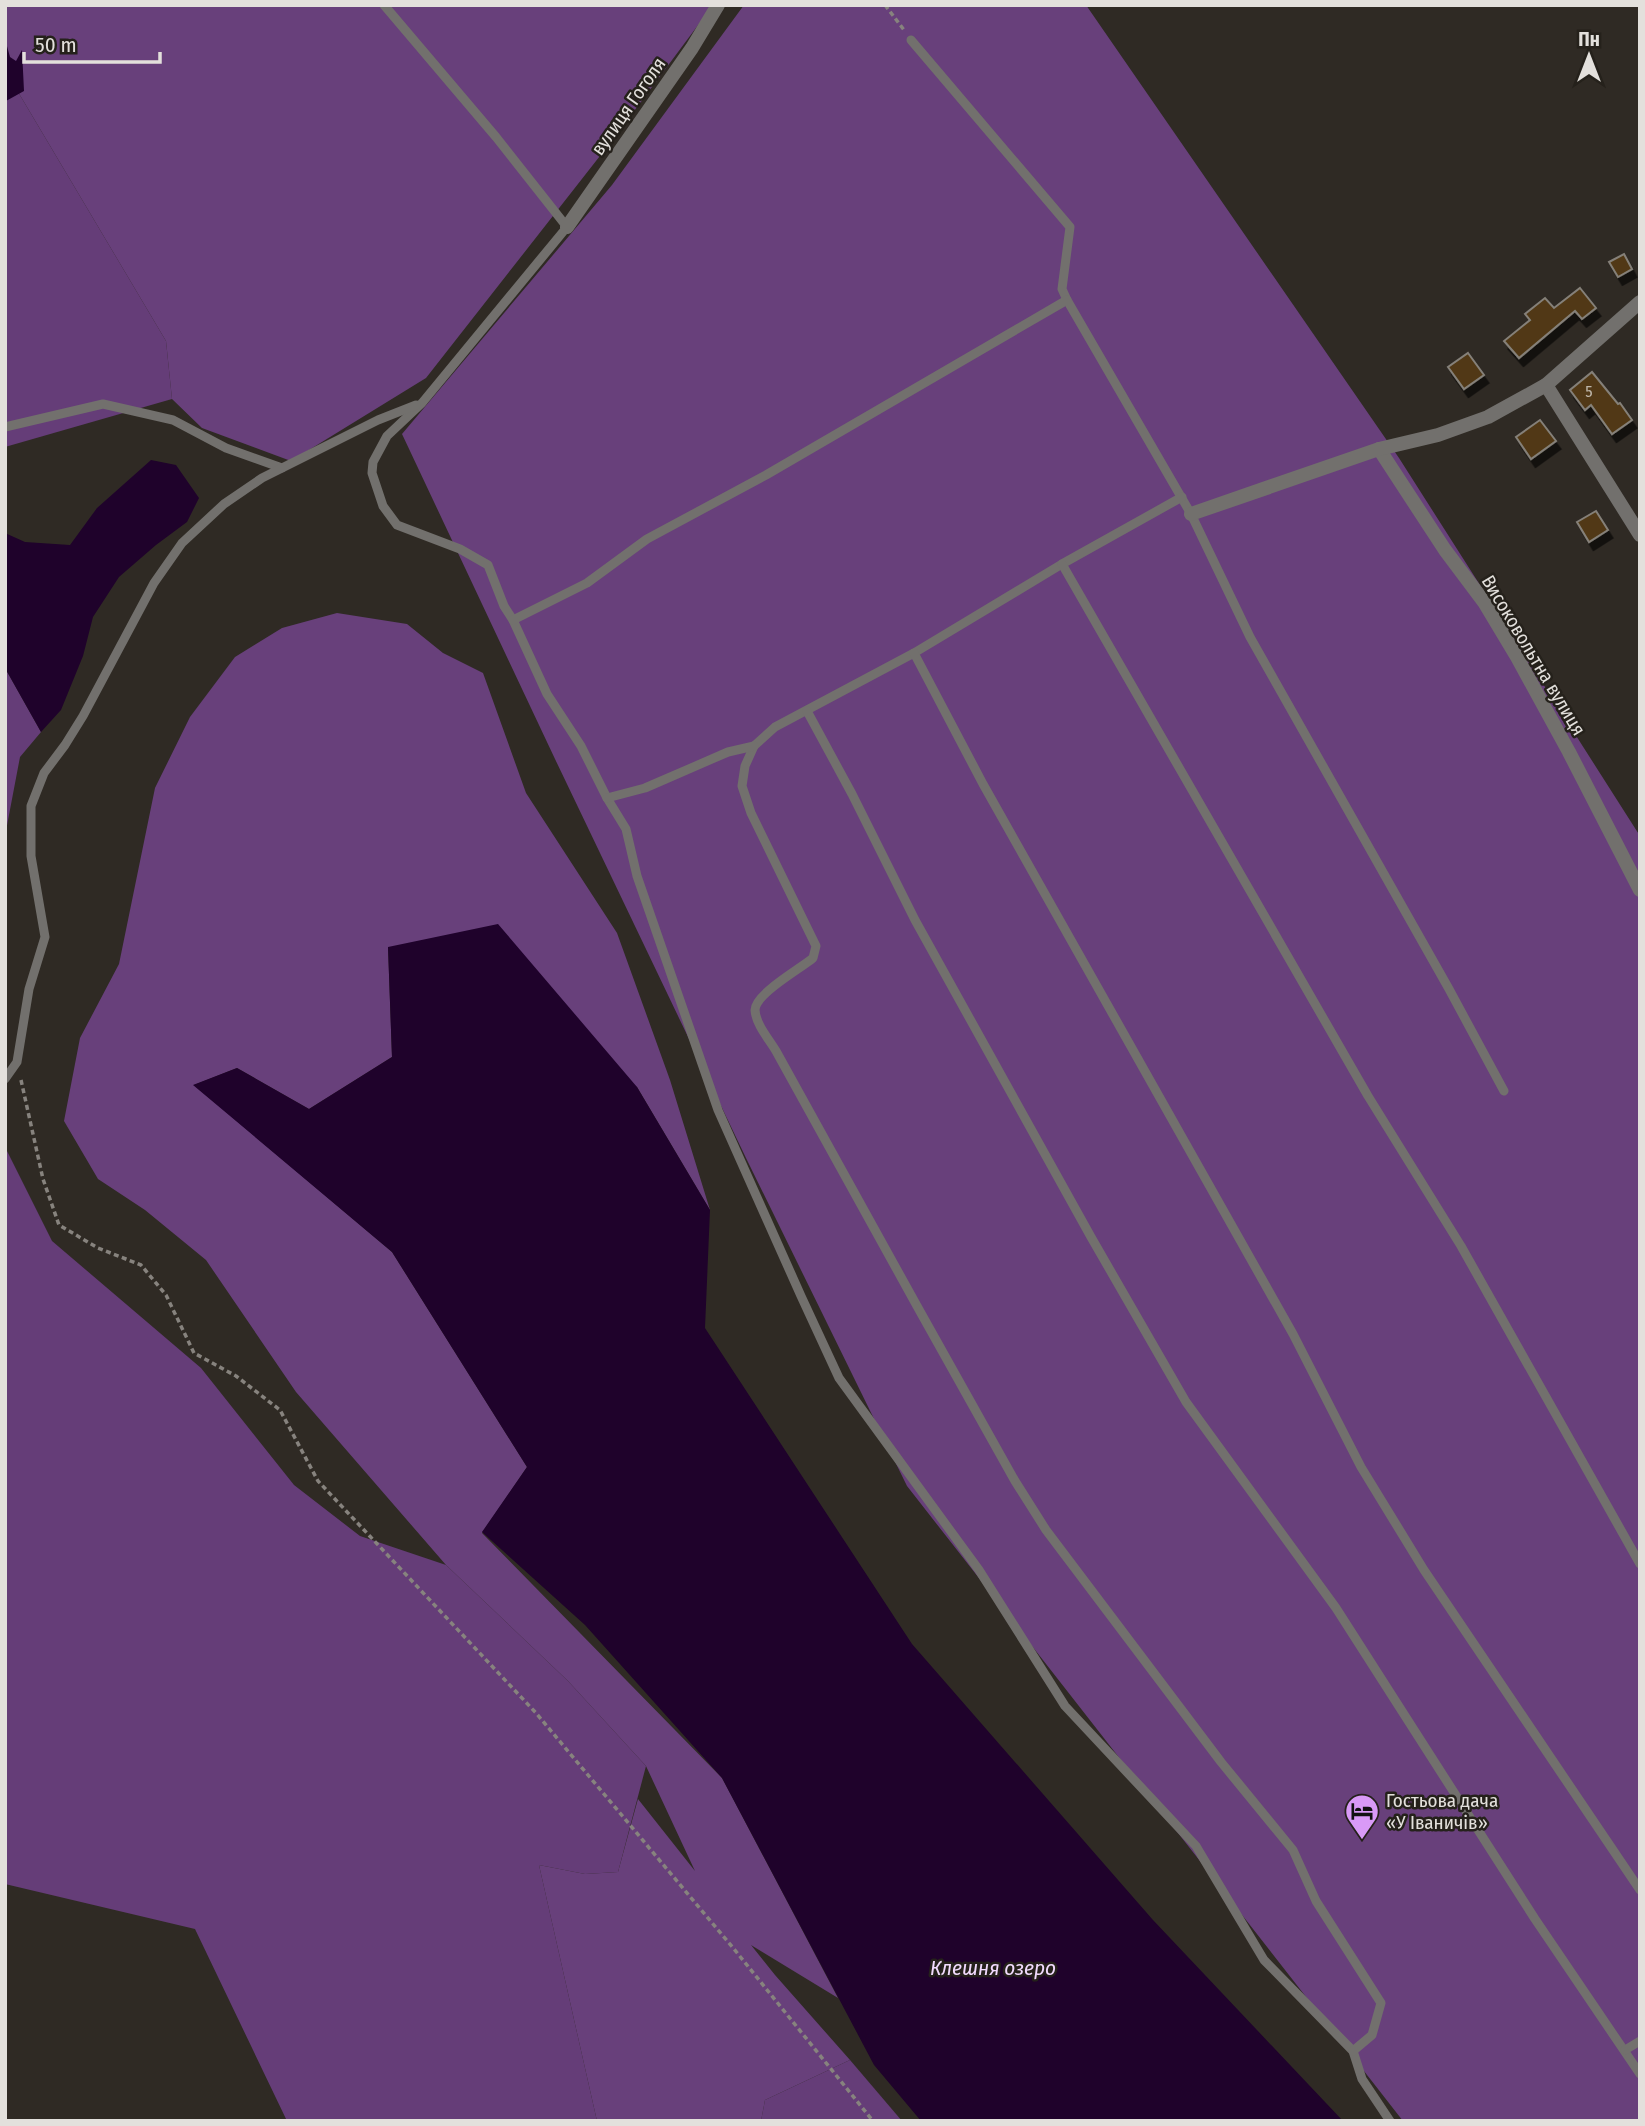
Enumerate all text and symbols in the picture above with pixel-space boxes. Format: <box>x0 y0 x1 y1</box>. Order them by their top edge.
scale bar <box>24 21 161 65</box>
north arrow <box>1554 21 1624 91</box>
text: Пн <box>1578 28 1600 51</box>
text: 50 m <box>35 32 77 58</box>
street label: вулиця Гоголя <box>586 53 671 160</box>
house number: 5 <box>1585 382 1593 401</box>
street label: Високовольтна вулиця <box>1477 571 1591 740</box>
place label: Гостьова дача «У Іваничів» <box>1386 1789 1498 1834</box>
hotel icon: Гостьова дача «У Іваничів» <box>1343 1792 1381 1841</box>
water label: Клешня озеро <box>930 1955 1056 1981</box>

